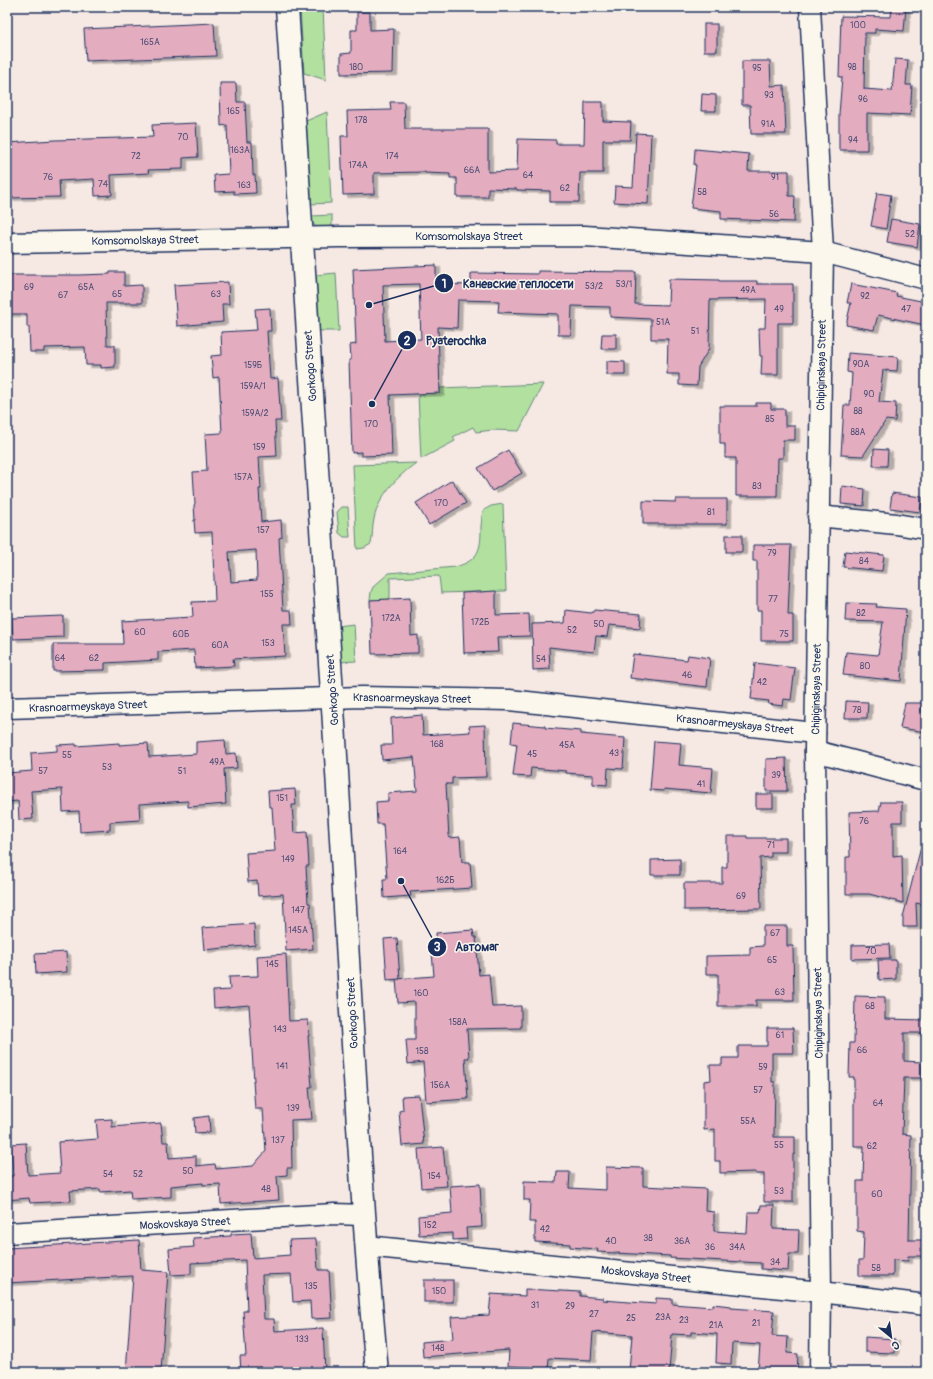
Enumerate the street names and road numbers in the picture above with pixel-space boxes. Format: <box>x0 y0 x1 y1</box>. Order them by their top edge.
street label: Komsomolskaya Street <box>415 230 523 243</box>
street label: Komsomolskaya Street <box>91 233 199 248</box>
street label: Chipiginskaya Street <box>814 319 829 411</box>
street label: Gorkogo Street <box>301 329 319 402</box>
street label: Chipiginskaya Street <box>809 643 824 735</box>
street label: Gorkogo Street <box>323 653 341 726</box>
street label: Krasnoarmeyskaya Street <box>353 691 472 706</box>
street label: Krasnoarmeyskaya Street <box>29 698 148 715</box>
street label: Krasnoarmeyskaya Street <box>675 712 795 737</box>
street label: Chipiginskaya Street <box>811 967 826 1059</box>
street label: Gorkogo Street <box>344 976 361 1049</box>
street label: Moskovskaya Street <box>139 1215 231 1232</box>
street label: Moskovskaya Street <box>600 1263 692 1286</box>

